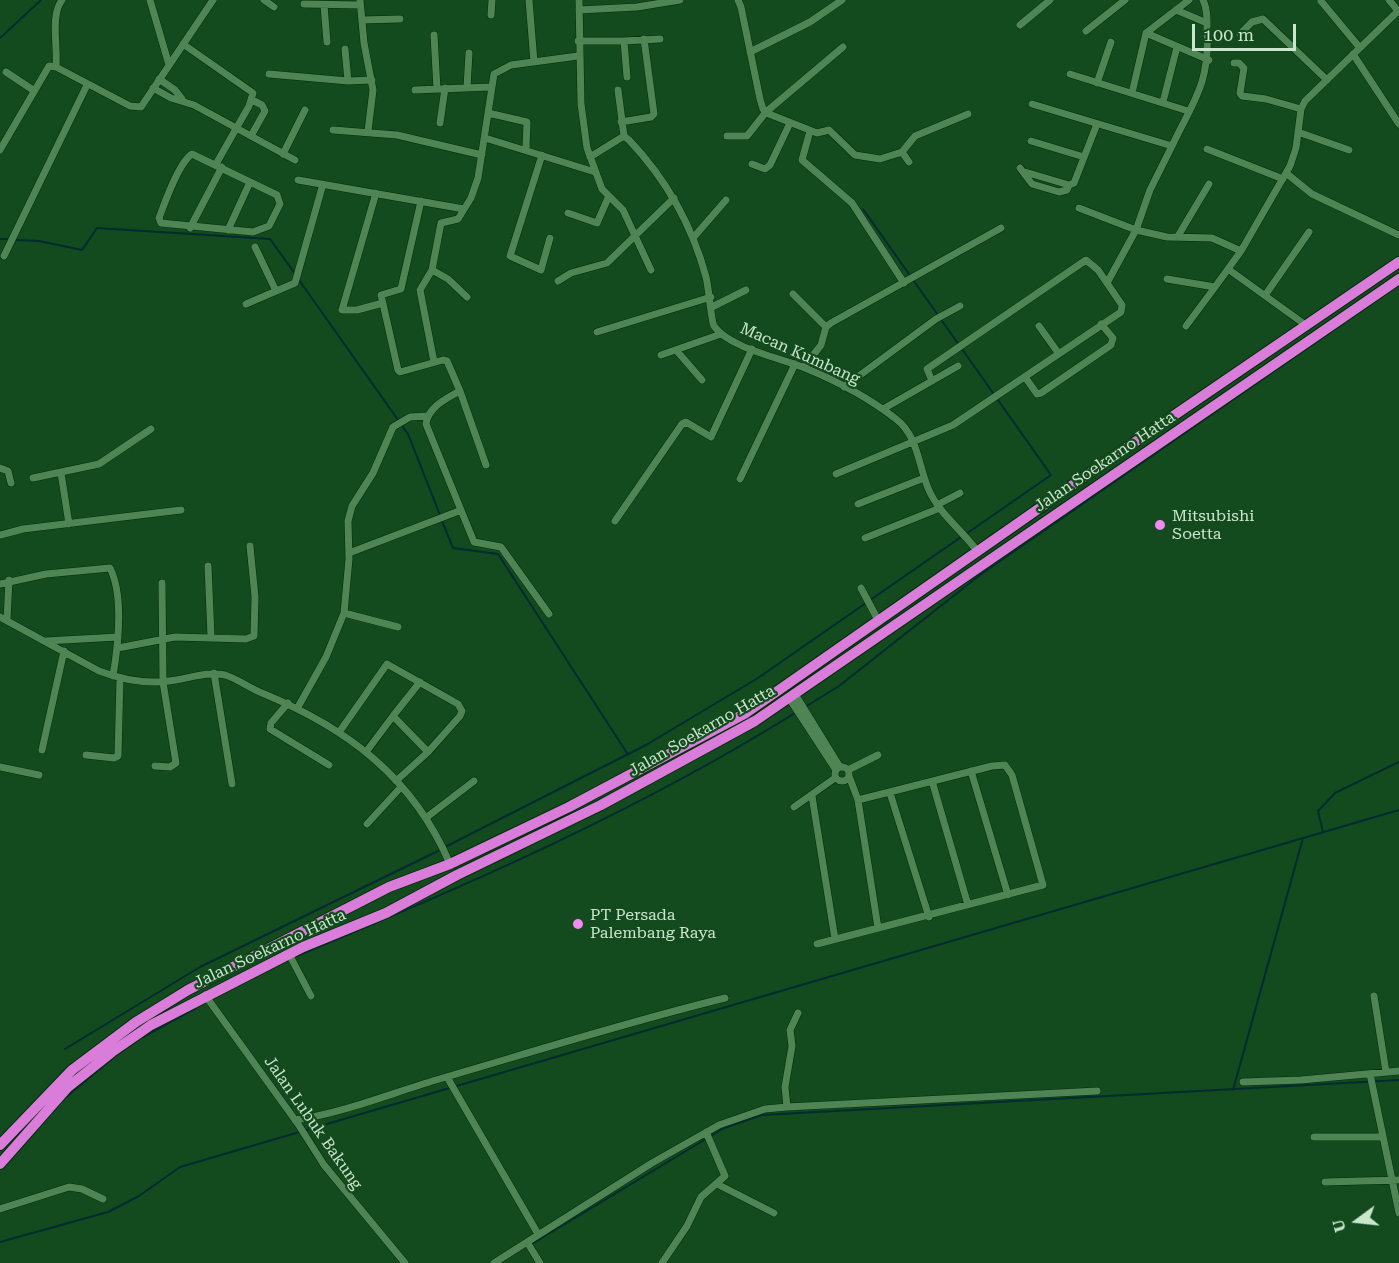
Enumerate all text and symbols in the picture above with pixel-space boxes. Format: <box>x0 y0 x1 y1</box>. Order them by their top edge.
scale bar <box>1195 12 1298 50</box>
text: 100 m <box>1203 24 1254 45</box>
street label: Macan Kumbang <box>737 319 863 389</box>
street label: Jalan Soekarno Hatta <box>1031 408 1179 516</box>
place label: Mitsubishi Soetta <box>1172 506 1254 544</box>
marker: Mitsubishi Soetta <box>1153 518 1167 532</box>
street label: Jalan Soekarno Hatta <box>626 681 778 781</box>
street label: Jalan Soekarno Hatta <box>191 905 349 993</box>
place label: PT Persada Palembang Raya <box>590 905 716 943</box>
marker: PT Persada Palembang Raya <box>571 917 585 931</box>
street label: Jalan Lubuk Bakung <box>260 1053 366 1193</box>
north arrow <box>1327 1191 1387 1251</box>
text: U <box>1328 1217 1350 1234</box>

